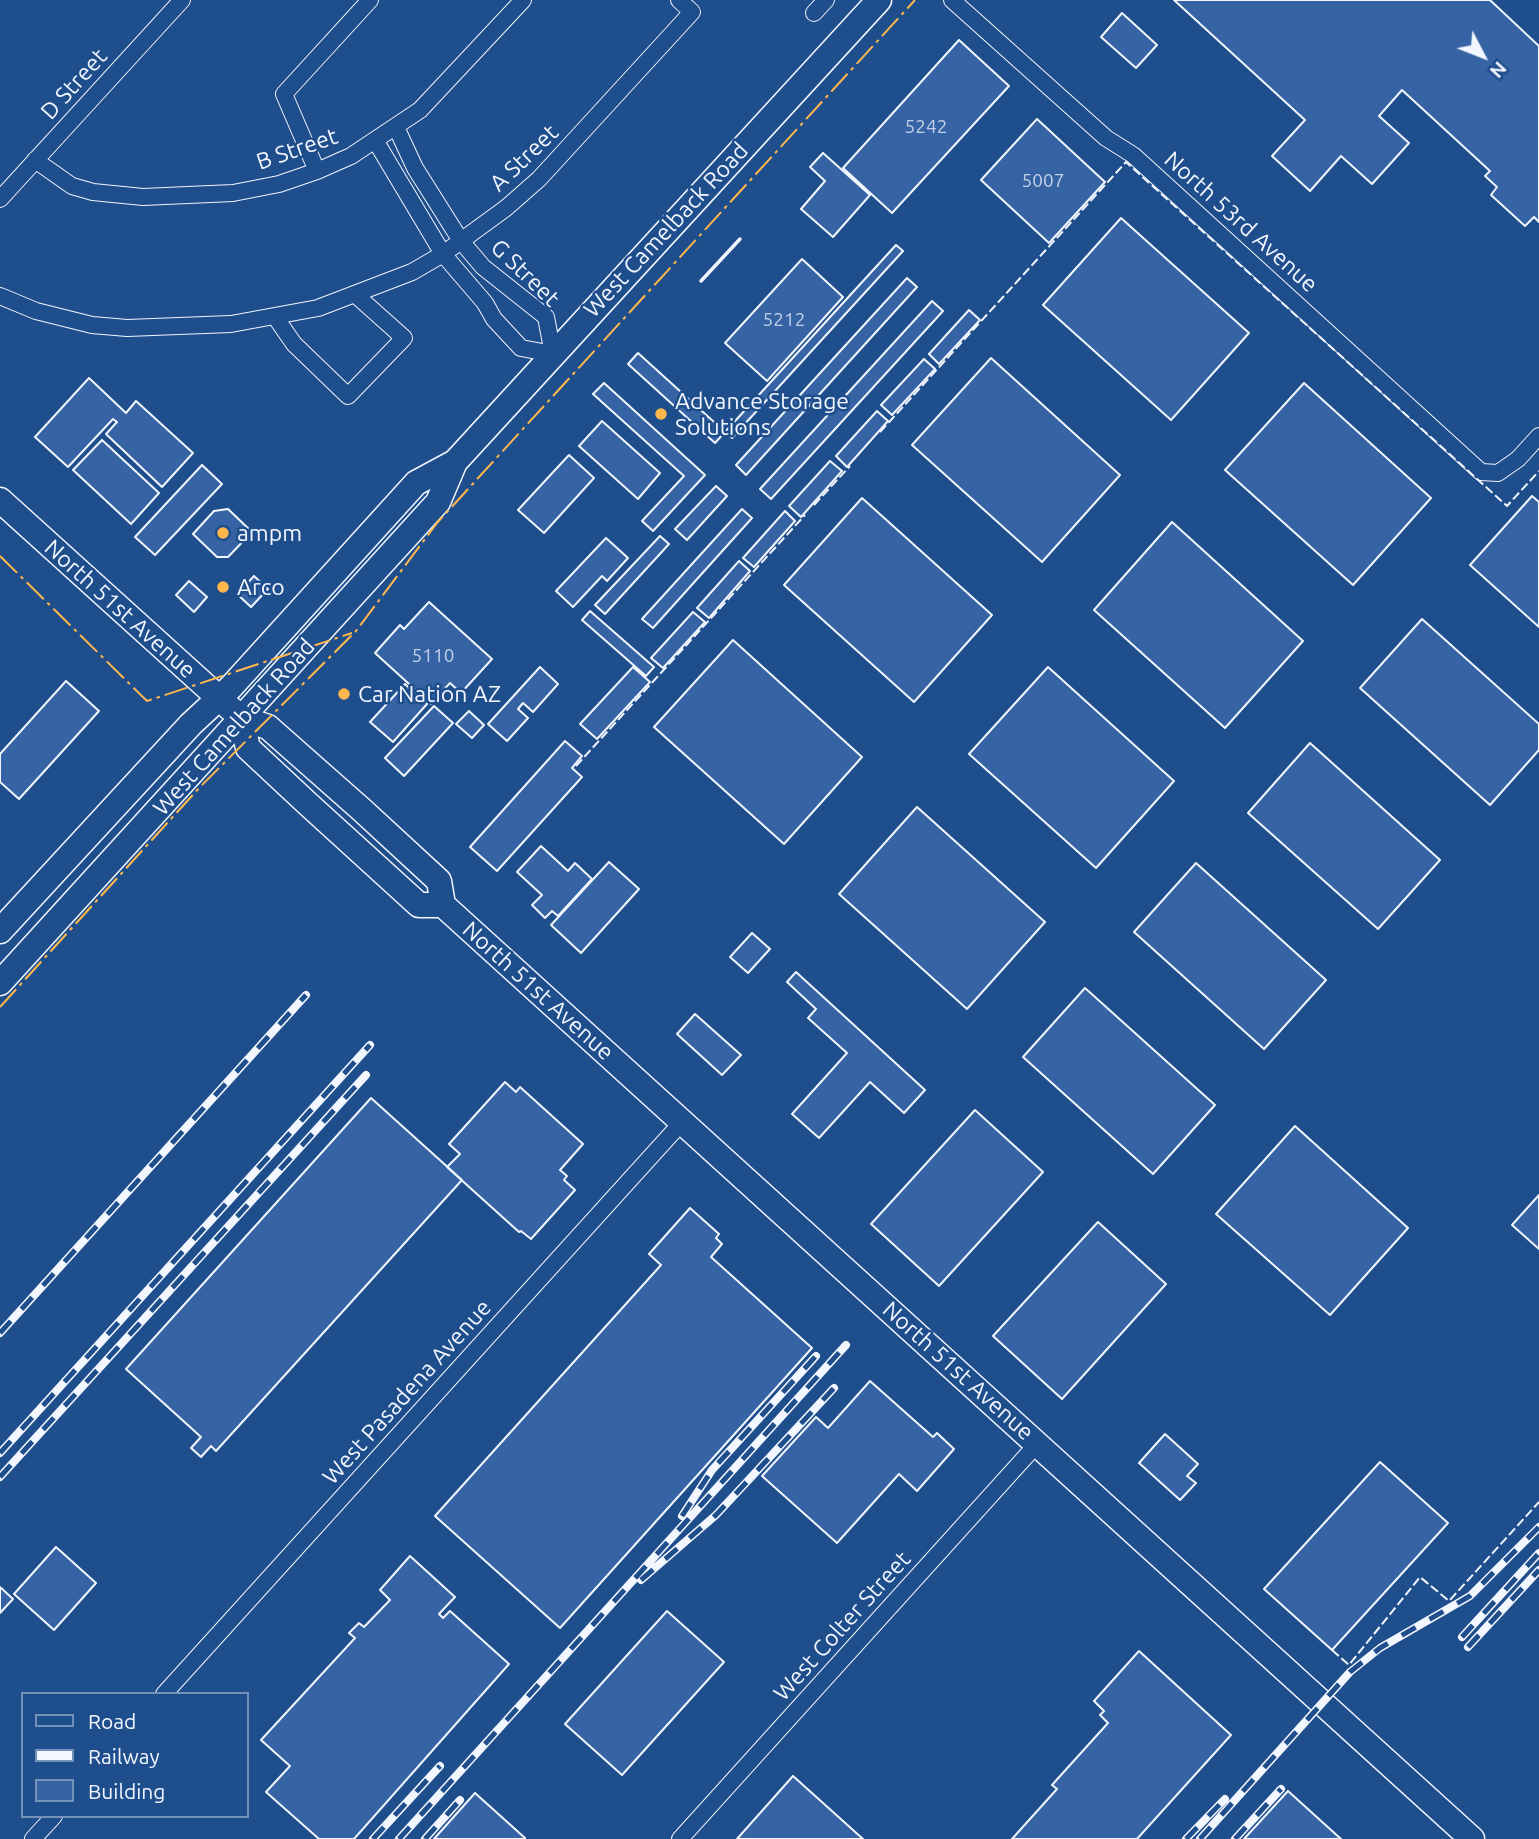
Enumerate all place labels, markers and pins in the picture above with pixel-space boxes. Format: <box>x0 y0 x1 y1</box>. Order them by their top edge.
place label: Advance Storage Solutions <box>675 387 849 441</box>
marker: Advance Storage Solutions <box>653 406 669 422</box>
place label: ampm <box>237 519 302 547</box>
marker: ampm <box>215 525 231 541</box>
place label: Arco <box>237 573 285 601</box>
marker: Arco <box>215 579 231 595</box>
place label: Car Nation AZ <box>358 680 501 708</box>
marker: Car Nation AZ <box>336 686 352 702</box>

